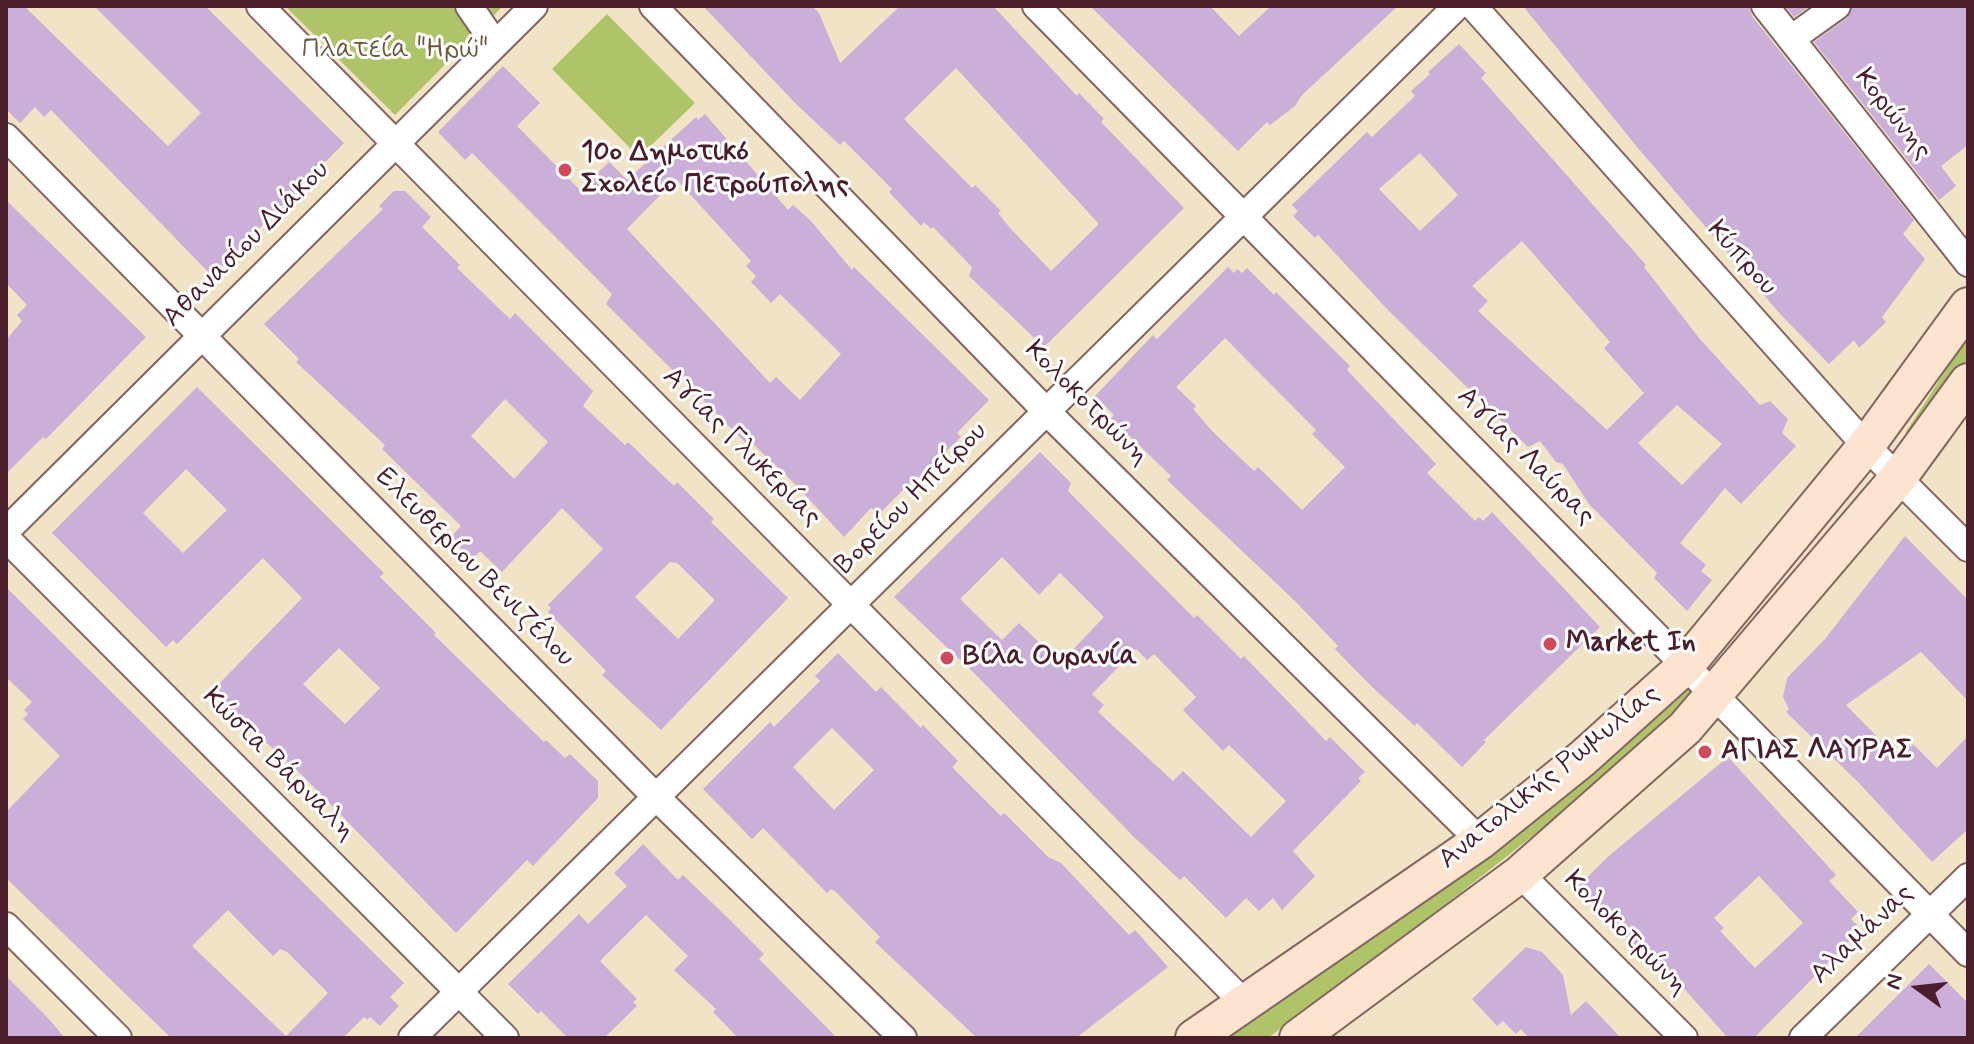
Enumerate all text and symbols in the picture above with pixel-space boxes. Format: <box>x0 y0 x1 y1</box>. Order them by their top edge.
park label: Πλατεία "Ηρώ" <box>302 34 488 68</box>
street label: Κορώνης <box>1846 63 1938 167</box>
place label: 10ο Δημοτικό Σχολείο Πετρούπολης <box>581 137 849 203</box>
street label: Αθανασίου Διάκου <box>157 155 337 335</box>
marker: 10ο Δημοτικό Σχολείο Πετρούπολης <box>556 161 574 179</box>
street label: Κύπρου <box>1699 215 1783 303</box>
street label: Κολοκοτρώνη <box>1016 334 1156 474</box>
street label: Αγίας Γλυκερίας <box>654 361 828 535</box>
street label: Αγίας Λαύρας <box>1449 381 1601 533</box>
street label: Βορείου Ηπείρου <box>829 416 995 582</box>
street label: Ελευθερίου Βενιζέλου <box>367 461 581 675</box>
place label: Market In <box>1566 627 1696 661</box>
marker: Market In <box>1541 635 1559 653</box>
place label: Βίλα Ουρανία <box>963 641 1137 675</box>
marker: Βίλα Ουρανία <box>938 649 956 667</box>
street label: Ανατολικής Ρωμυλίας <box>1433 678 1667 878</box>
street label: Κώστα Βάρναλη <box>194 681 362 849</box>
place label: ΑΓΙΑΣ ΛΑΥΡΑΣ <box>1721 735 1913 769</box>
marker: ΑΓΙΑΣ ΛΑΥΡΑΣ <box>1696 743 1714 761</box>
street label: Κολοκοτρώνη <box>1555 864 1695 1004</box>
street label: Αλαμάνας <box>1804 878 1922 992</box>
north arrow <box>1878 948 1958 1028</box>
text: N <box>1879 971 1910 992</box>

